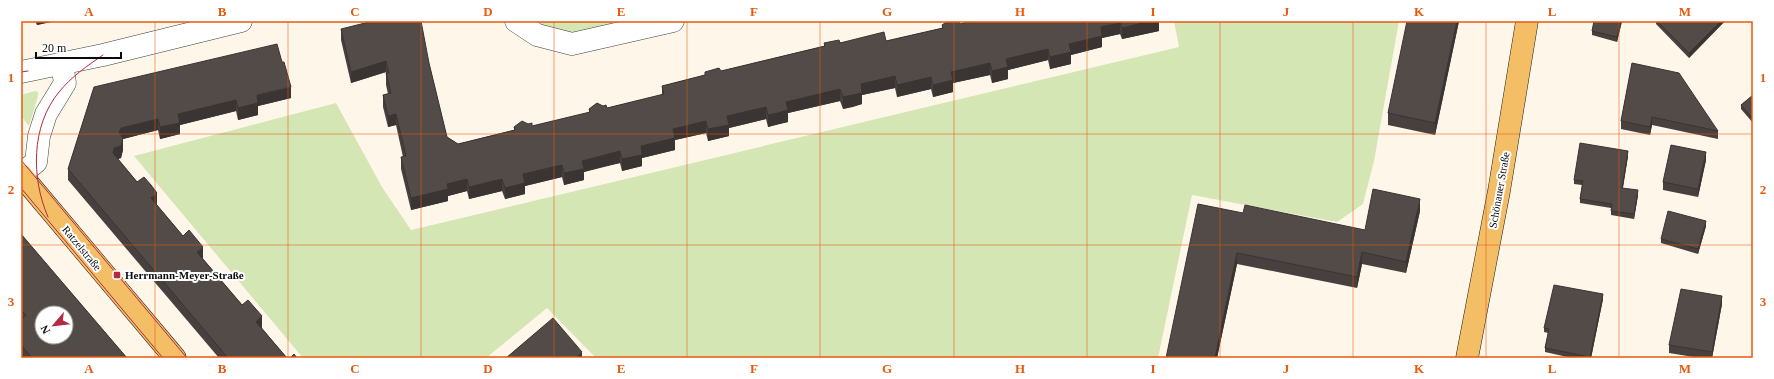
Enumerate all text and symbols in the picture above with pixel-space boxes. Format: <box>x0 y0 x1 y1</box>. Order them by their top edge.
text: A <box>84 4 94 19</box>
text: B <box>218 4 227 19</box>
text: C <box>350 4 360 19</box>
text: D <box>483 4 493 19</box>
text: E <box>617 4 625 19</box>
text: F <box>750 4 758 19</box>
text: G <box>882 4 892 19</box>
text: H <box>1015 4 1025 19</box>
text: I <box>1150 4 1156 19</box>
text: J <box>1283 4 1290 19</box>
text: K <box>1414 4 1425 19</box>
text: L <box>1548 4 1557 19</box>
text: M <box>1679 4 1691 19</box>
scale bar <box>36 34 121 60</box>
text: 20 m <box>42 41 67 55</box>
text: 1 <box>8 70 14 85</box>
text: 1 <box>1760 70 1766 85</box>
street label: Schönauer Straße <box>1486 151 1512 229</box>
text: 2 <box>8 182 14 197</box>
text: 2 <box>1760 182 1766 197</box>
street label: Ratzelstraße <box>60 223 104 273</box>
place label: Herrmann-Meyer-Straße <box>125 269 244 281</box>
marker: Herrmann-Meyer-Straße <box>112 270 122 280</box>
text: 3 <box>8 294 15 309</box>
text: 3 <box>1760 294 1767 309</box>
north arrow <box>34 305 74 345</box>
text: N <box>38 323 52 336</box>
text: A <box>84 361 94 376</box>
text: B <box>218 361 227 376</box>
text: C <box>350 361 360 376</box>
text: D <box>483 361 493 376</box>
text: E <box>617 361 625 376</box>
text: F <box>750 361 758 376</box>
text: G <box>882 361 892 376</box>
text: H <box>1015 361 1025 376</box>
text: I <box>1150 361 1156 376</box>
text: J <box>1283 361 1290 376</box>
text: K <box>1414 361 1425 376</box>
text: L <box>1548 361 1557 376</box>
text: M <box>1679 361 1691 376</box>

